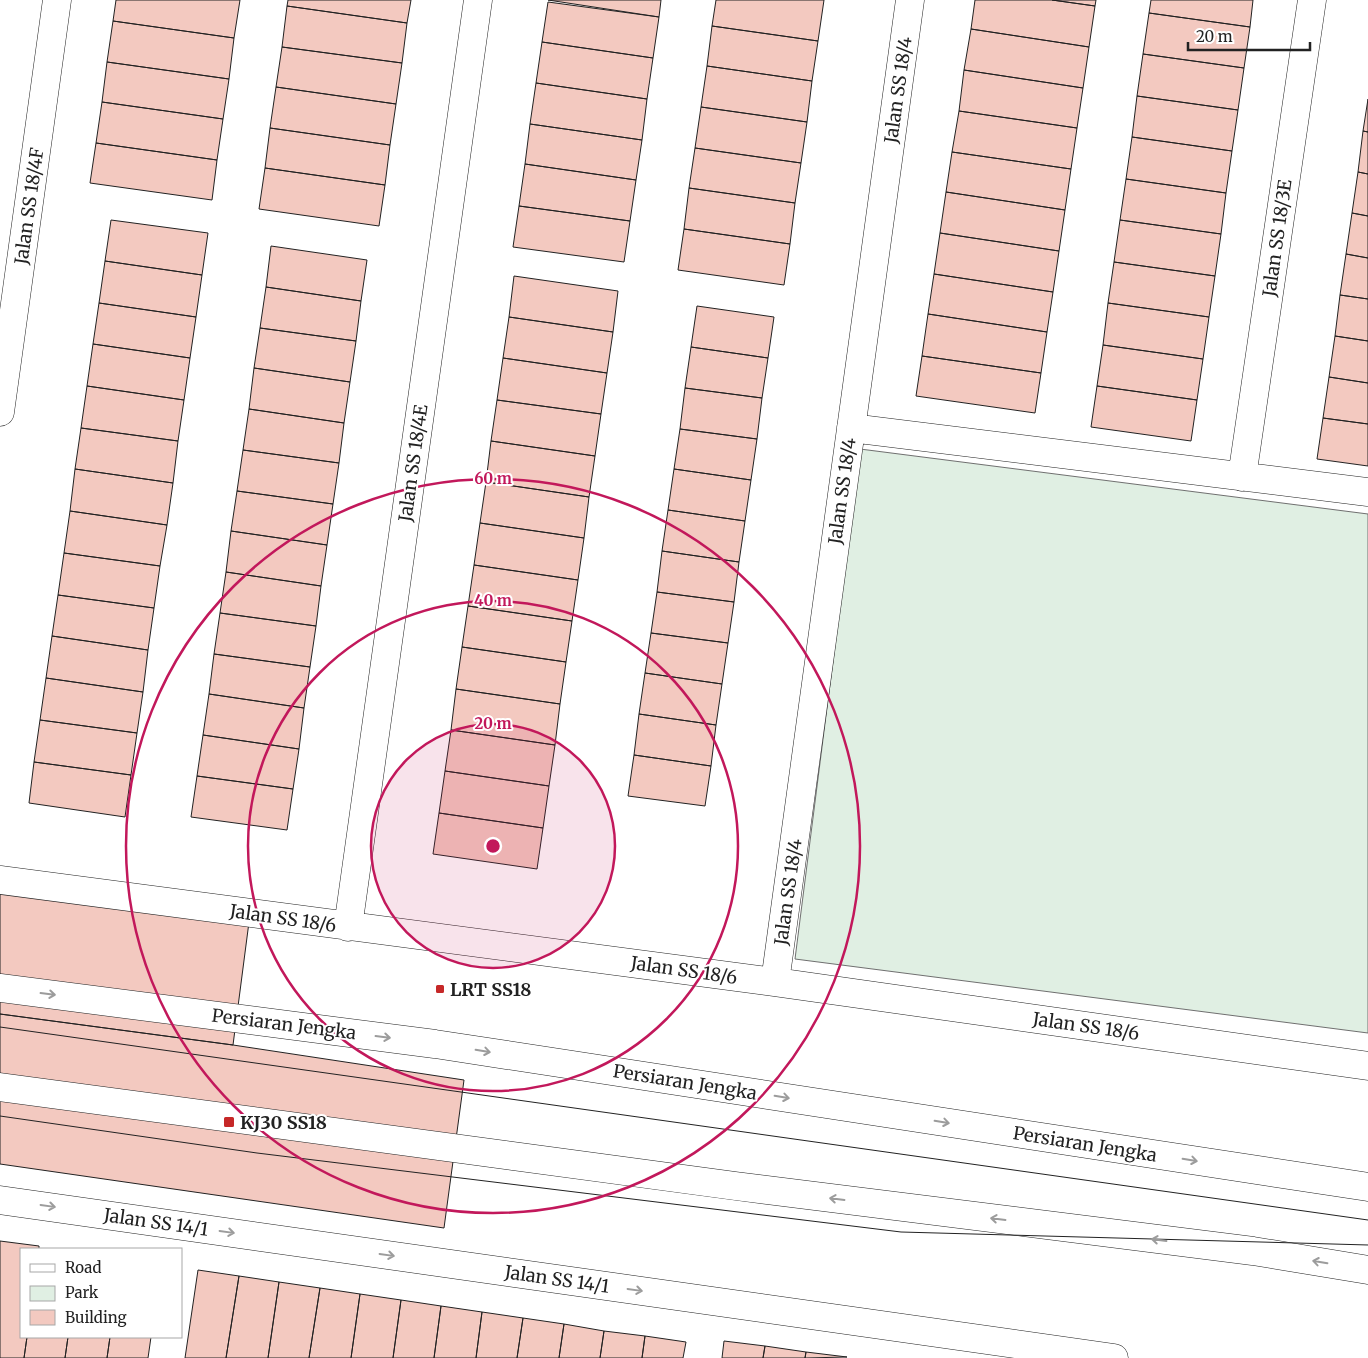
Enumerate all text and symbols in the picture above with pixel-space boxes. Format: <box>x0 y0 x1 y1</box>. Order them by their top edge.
scale bar <box>1188 20 1310 52</box>
text: 20 m <box>1196 27 1233 46</box>
street label: Jalan SS 18/4 <box>879 35 917 146</box>
street label: Jalan SS 18/4F <box>9 146 49 267</box>
street label: Jalan SS 18/3E <box>1257 177 1297 299</box>
street label: Jalan SS 18/4E <box>393 402 433 524</box>
street label: Jalan SS 18/4 <box>823 436 861 547</box>
text: 60 m <box>474 469 512 488</box>
text: 40 m <box>474 591 512 610</box>
text: 20 m <box>474 714 512 733</box>
centre of rings <box>484 837 502 855</box>
street label: Jalan SS 18/4 <box>769 837 807 948</box>
street label: Jalan SS 18/6 <box>227 899 338 937</box>
street label: Jalan SS 18/6 <box>628 951 739 989</box>
place label: LRT SS18 <box>450 978 532 1001</box>
marker: LRT SS18 <box>434 983 446 995</box>
one-way arrow <box>40 989 56 999</box>
street label: Persiaran Jengka <box>210 1004 358 1044</box>
street label: Jalan SS 18/6 <box>1030 1007 1141 1045</box>
one-way arrow <box>375 1032 391 1042</box>
one-way arrow <box>474 1046 490 1056</box>
street label: Persiaran Jengka <box>611 1059 759 1105</box>
one-way arrow <box>773 1092 789 1102</box>
place label: KJ30 SS18 <box>240 1111 327 1134</box>
marker: KJ30 SS18 <box>222 1115 236 1129</box>
one-way arrow <box>934 1117 950 1127</box>
street label: Persiaran Jengka <box>1011 1121 1159 1167</box>
one-way arrow <box>1181 1155 1197 1165</box>
one-way arrow <box>829 1194 845 1204</box>
one-way arrow <box>40 1202 56 1212</box>
street label: Jalan SS 14/1 <box>101 1203 210 1241</box>
one-way arrow <box>990 1214 1006 1224</box>
one-way arrow <box>218 1227 234 1237</box>
one-way arrow <box>1151 1235 1167 1245</box>
legend <box>20 1248 182 1338</box>
one-way arrow <box>379 1250 395 1260</box>
one-way arrow <box>1312 1257 1328 1267</box>
text: Road <box>65 1258 101 1277</box>
street label: Jalan SS 14/1 <box>502 1260 611 1298</box>
text: Park <box>65 1283 99 1302</box>
one-way arrow <box>627 1285 643 1295</box>
text: Building <box>65 1308 127 1327</box>

